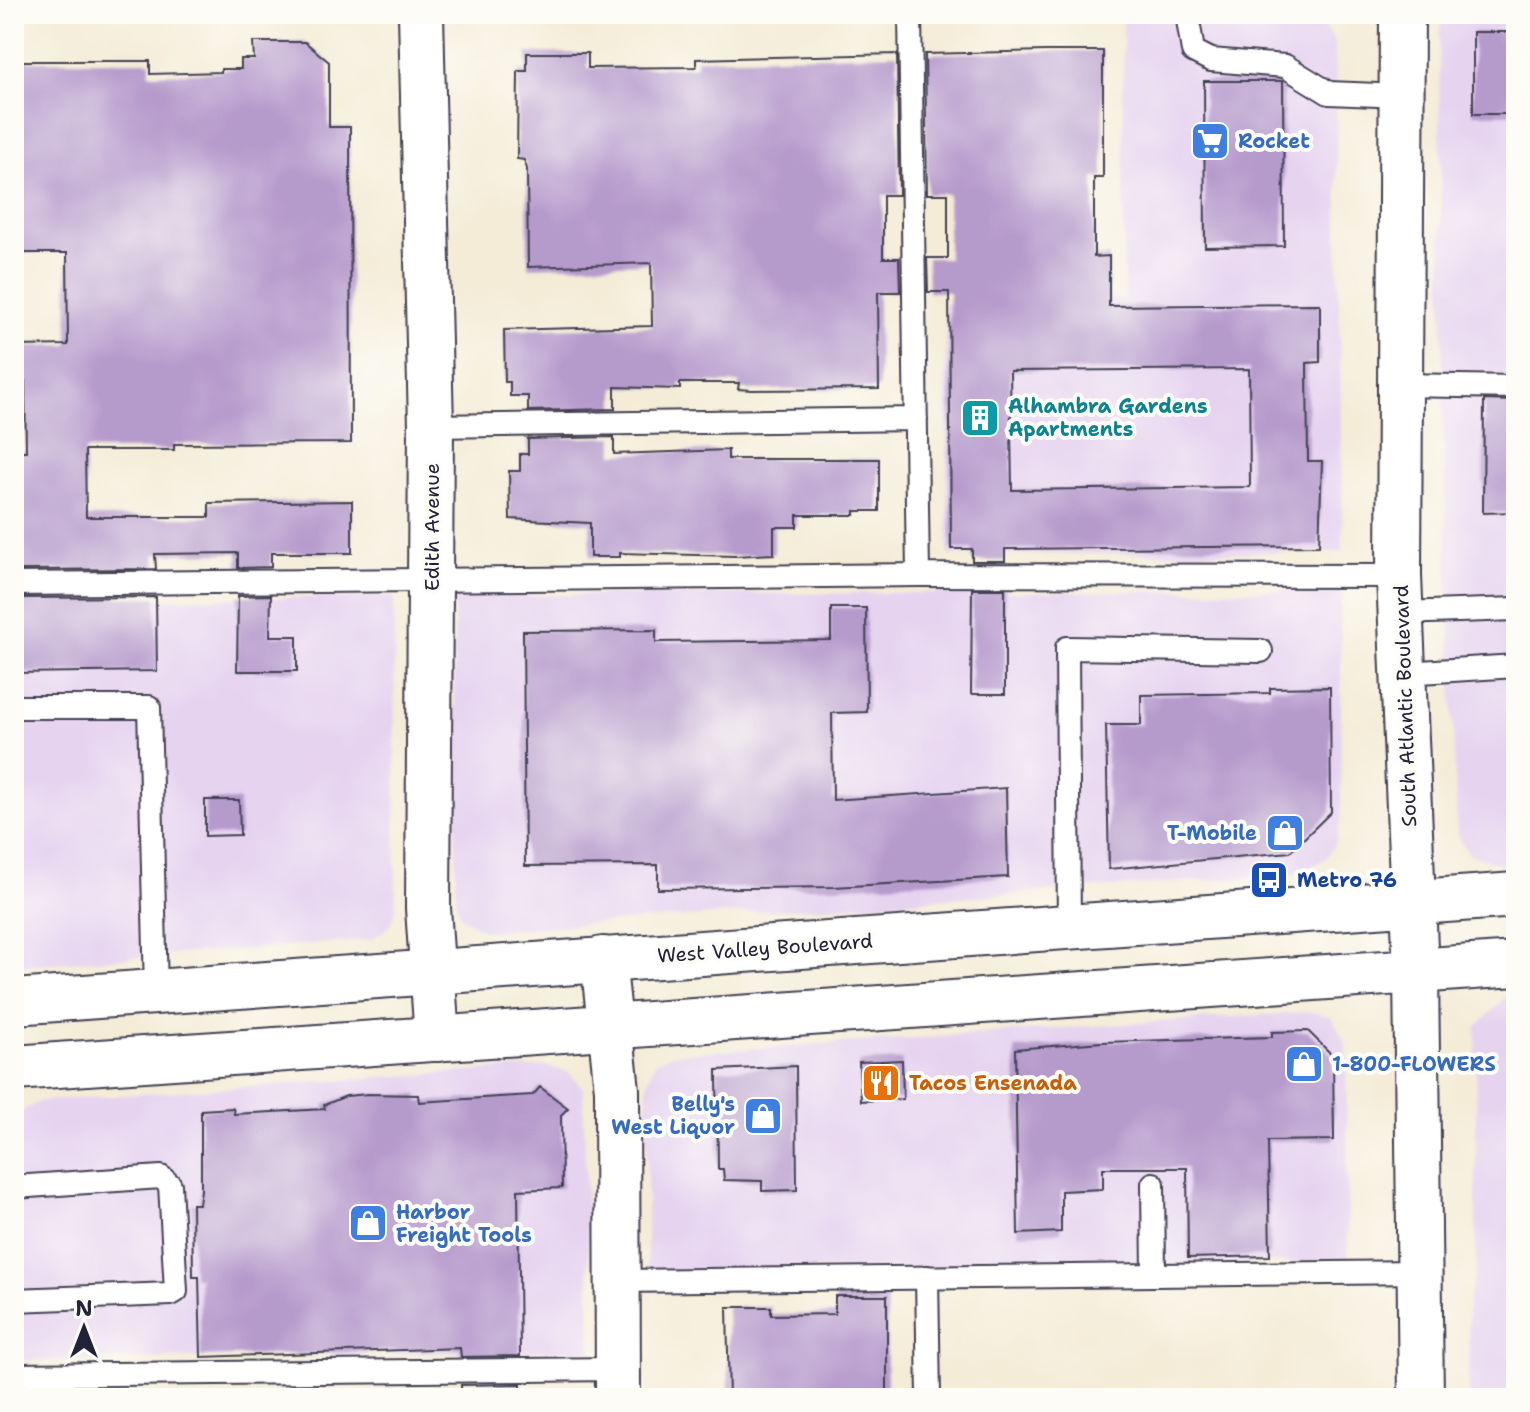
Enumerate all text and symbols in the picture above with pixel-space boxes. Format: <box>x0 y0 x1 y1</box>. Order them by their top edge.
supermarket icon: Rocket <box>1189 120 1231 162</box>
place label: Rocket <box>1238 128 1310 154</box>
place label: Alhambra Gardens Apartments <box>1008 393 1208 442</box>
building icon: Alhambra Gardens Apartments <box>959 397 1001 439</box>
street label: Edith Avenue <box>419 463 445 591</box>
street label: South Atlantic Boulevard <box>1388 584 1422 828</box>
shop icon: T-Mobile <box>1264 812 1306 854</box>
place label: T-Mobile <box>1167 820 1257 846</box>
bus stop icon: Metro 76 <box>1248 859 1290 901</box>
place label: Metro 76 <box>1297 867 1397 893</box>
street label: West Valley Boulevard <box>656 927 874 969</box>
shop icon: 1-800-FLOWERS <box>1283 1043 1325 1085</box>
place label: 1-800-FLOWERS <box>1332 1051 1496 1077</box>
restaurant icon: Tacos Ensenada <box>860 1062 902 1104</box>
place label: Tacos Ensenada <box>909 1070 1077 1096</box>
place label: Belly's West Liquor <box>611 1091 735 1140</box>
shop icon: Belly's West Liquor <box>742 1095 784 1137</box>
place label: Harbor Freight Tools <box>396 1199 532 1248</box>
shop icon: Harbor Freight Tools <box>347 1202 389 1244</box>
north arrow <box>44 1288 124 1368</box>
text: N <box>75 1294 93 1323</box>

